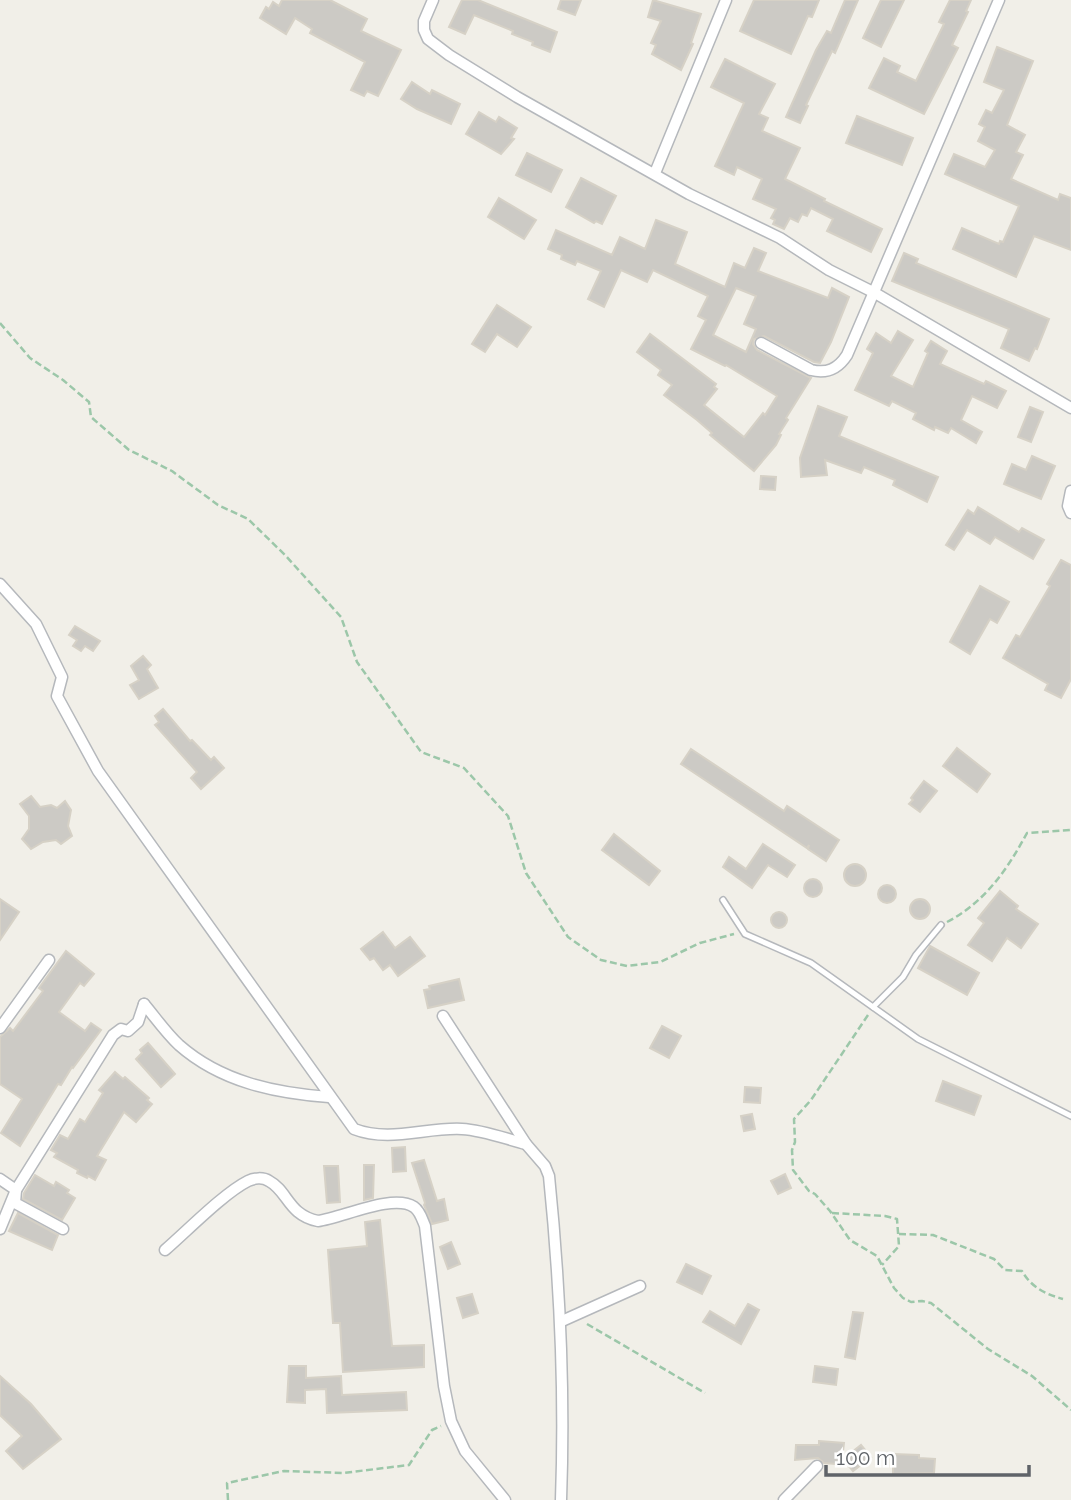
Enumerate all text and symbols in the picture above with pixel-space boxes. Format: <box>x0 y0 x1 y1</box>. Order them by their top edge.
scale bar <box>826 1434 1029 1478</box>
text: 100 m <box>836 1445 895 1470</box>

